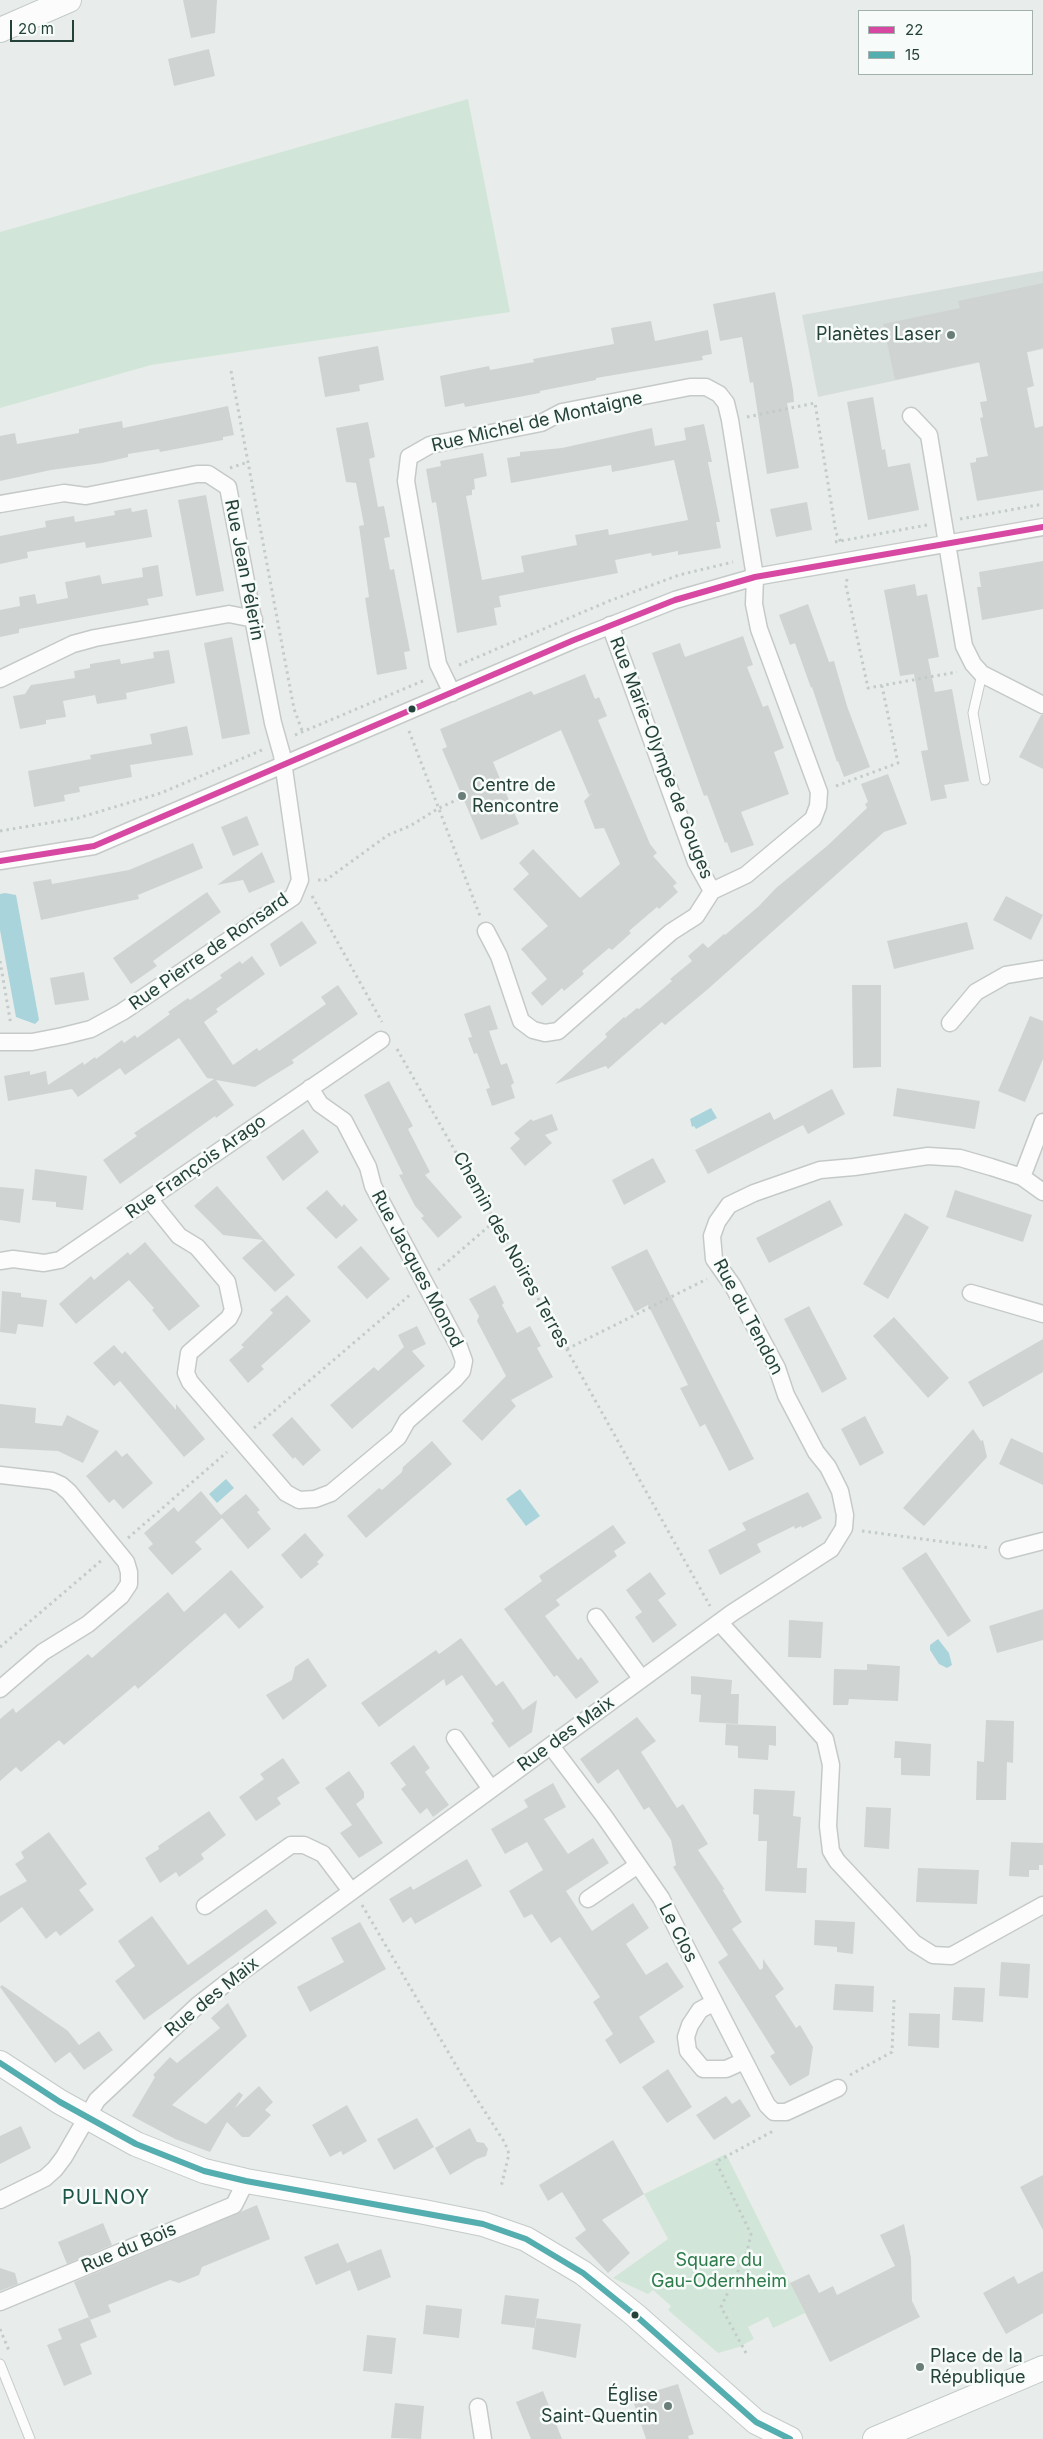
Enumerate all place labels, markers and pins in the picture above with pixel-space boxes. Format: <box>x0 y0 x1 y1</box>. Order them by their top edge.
place label: Planètes Laser <box>816 324 941 346</box>
marker: Planètes Laser <box>945 329 957 341</box>
unlabelled marker <box>407 704 417 714</box>
place label: Centre de Rencontre <box>472 775 559 818</box>
marker: Centre de Rencontre <box>456 790 468 802</box>
unlabelled marker <box>630 2310 640 2320</box>
place label: Place de la République <box>930 2346 1025 2388</box>
marker: Place de la République <box>914 2361 926 2373</box>
place label: Église Saint-Quentin <box>541 2385 658 2428</box>
marker: Église Saint-Quentin <box>662 2400 674 2412</box>

